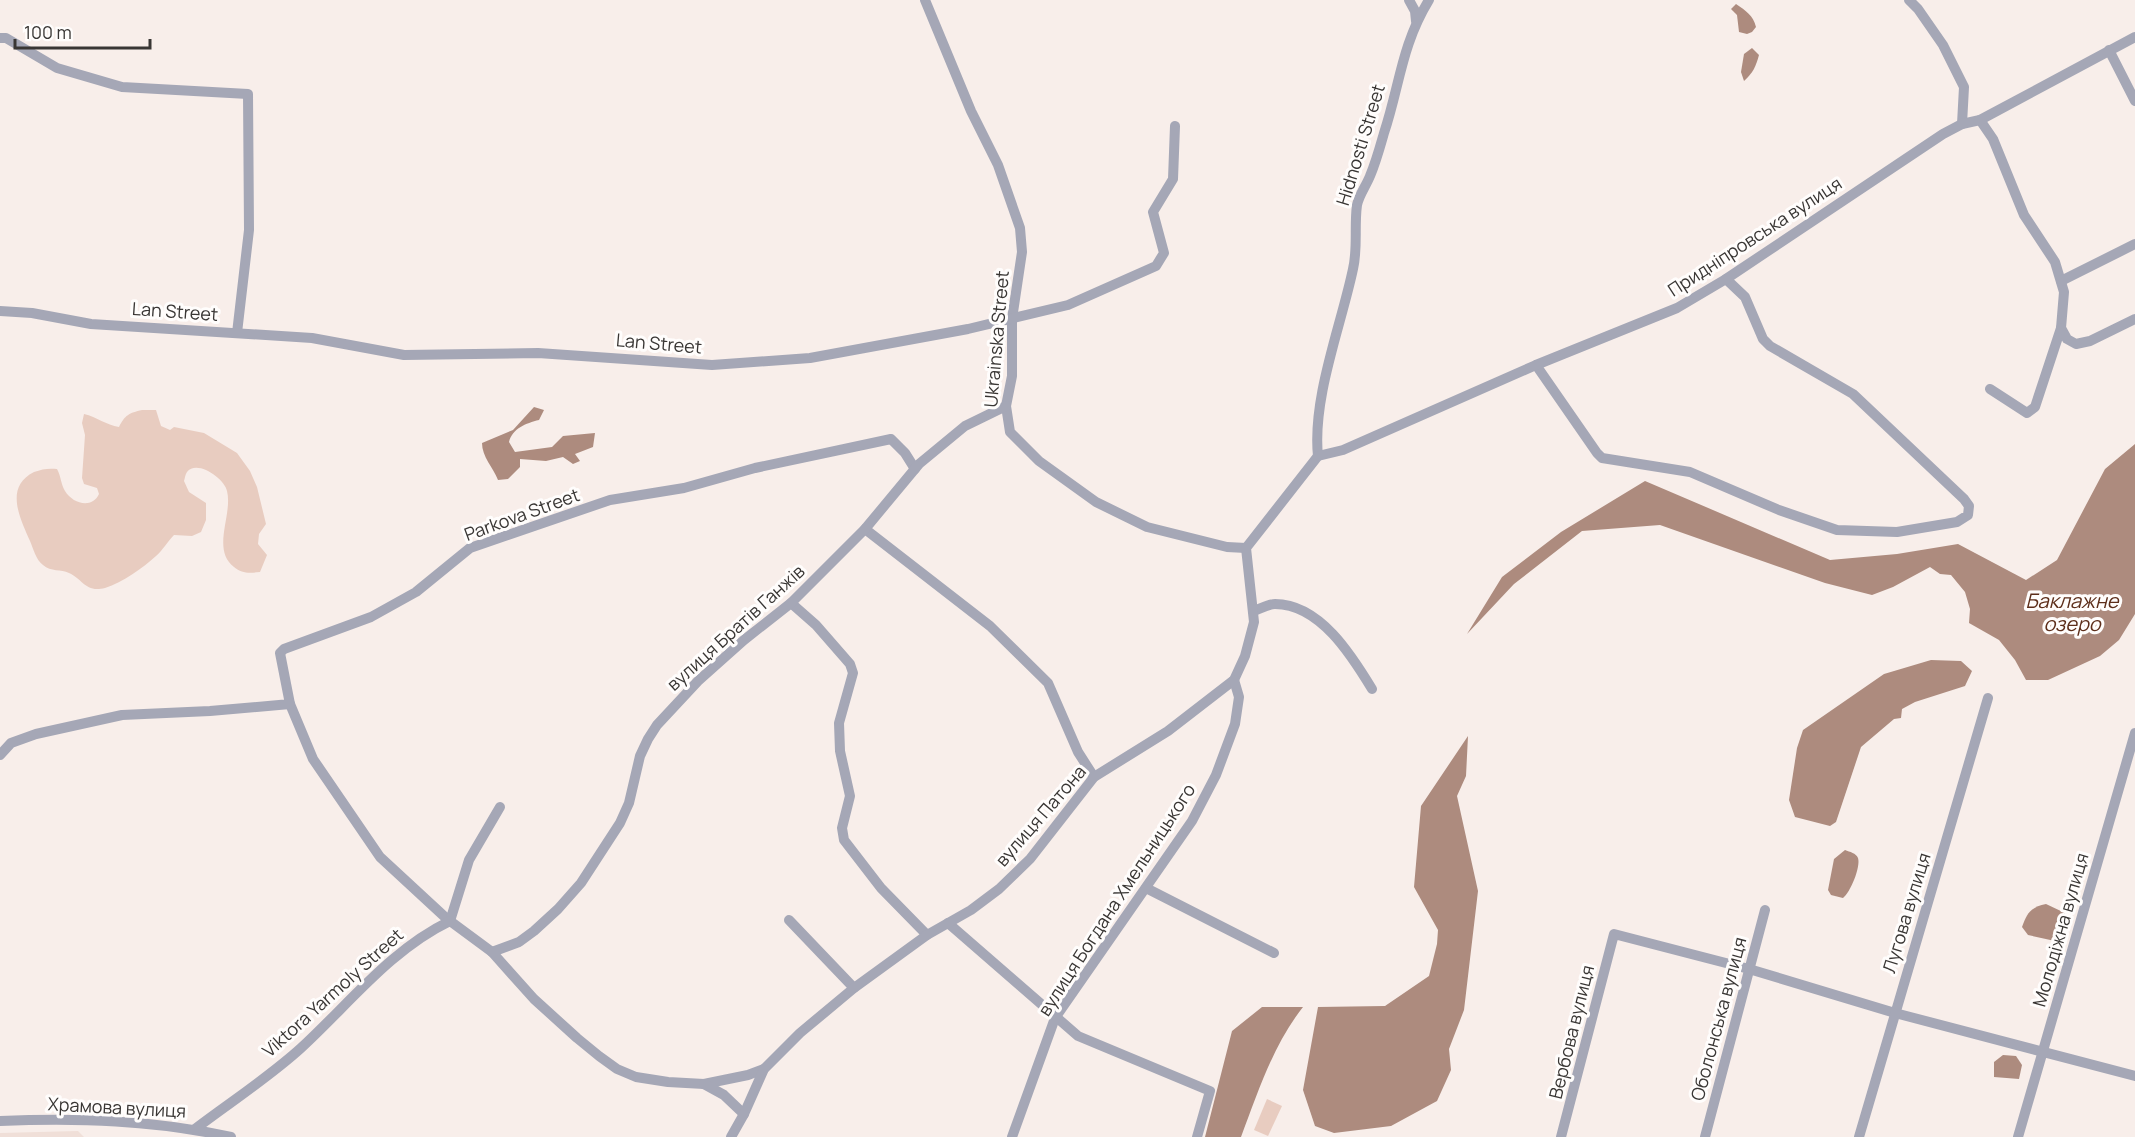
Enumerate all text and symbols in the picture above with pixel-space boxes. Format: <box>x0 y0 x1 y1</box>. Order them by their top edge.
scale bar <box>15 12 150 50</box>
text: 100 m <box>24 20 72 44</box>
street label: Hidnosti Street <box>1330 81 1390 208</box>
street label: Придніпровська вулиця <box>1663 171 1846 301</box>
street label: Ukrainska Street <box>978 269 1014 408</box>
street label: Lan Street <box>131 296 219 326</box>
street label: Lan Street <box>615 327 703 359</box>
street label: Parkova Street <box>461 482 583 546</box>
street label: вулиця Братів Ганжів <box>661 559 810 696</box>
water label: Баклажне озеро <box>2025 587 2120 637</box>
street label: вулиця Патона <box>990 760 1091 871</box>
street label: вулиця Богдана Хмельницького <box>1032 779 1200 1020</box>
street label: Лугова вулиця <box>1876 850 1936 976</box>
street label: Молодіжна вулиця <box>2027 850 2093 1009</box>
street label: Viktora Yarmoly Street <box>257 922 408 1062</box>
street label: Оболонська вулиця <box>1685 934 1751 1103</box>
street label: Вербова вулиця <box>1543 962 1599 1101</box>
street label: Храмова вулиця <box>47 1091 187 1123</box>

